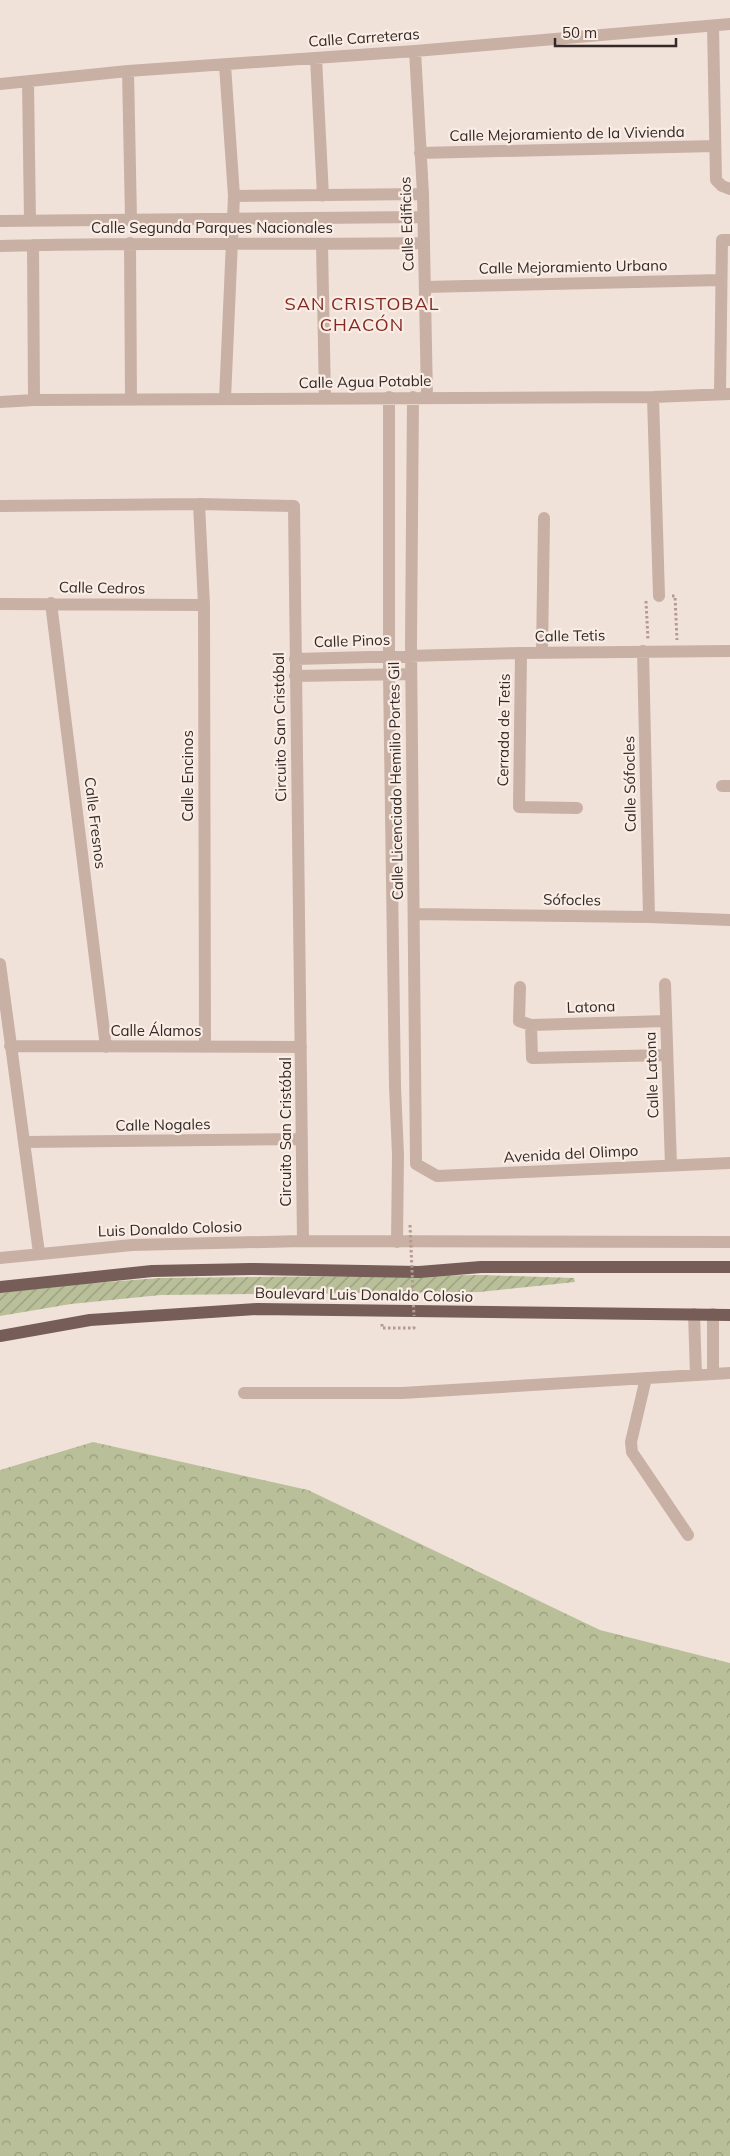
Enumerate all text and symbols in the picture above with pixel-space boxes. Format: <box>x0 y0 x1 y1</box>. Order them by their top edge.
scale bar <box>555 15 676 47</box>
text: 50 m <box>562 23 597 42</box>
street label: Calle Carreteras <box>308 24 420 51</box>
street label: Calle Mejoramiento de la Vivienda <box>449 122 685 145</box>
street label: Calle Edificios <box>395 176 418 272</box>
street label: Calle Segunda Parques Nacionales <box>91 218 333 237</box>
street label: Calle Mejoramiento Urbano <box>478 255 668 278</box>
district label: SAN CRISTOBAL CHACÓN <box>284 292 440 336</box>
street label: Calle Agua Potable <box>298 371 431 392</box>
street label: Calle Cedros <box>59 577 145 598</box>
street label: Calle Tetis <box>535 625 605 646</box>
street label: Calle Pinos <box>313 630 390 651</box>
street label: Circuito San Cristóbal <box>269 652 290 802</box>
street label: Calle Licenciado Hemilio Portes Gil <box>384 662 407 900</box>
street label: Cerrada de Tetis <box>493 673 514 787</box>
street label: Calle Encinos <box>178 730 197 822</box>
street label: Calle Sófocles <box>619 736 640 832</box>
street label: Calle Fresnos <box>80 776 111 870</box>
street label: Sófocles <box>543 889 601 910</box>
street label: Latona <box>566 996 616 1017</box>
street label: Calle Álamos <box>111 1021 202 1040</box>
street label: Calle Latona <box>640 1031 663 1119</box>
street label: Circuito San Cristóbal <box>276 1057 295 1207</box>
street label: Calle Nogales <box>115 1114 211 1135</box>
street label: Avenida del Olimpo <box>503 1140 639 1167</box>
street label: Luis Donaldo Colosio <box>98 1216 242 1241</box>
street label: Boulevard Luis Donaldo Colosio <box>255 1283 473 1306</box>

